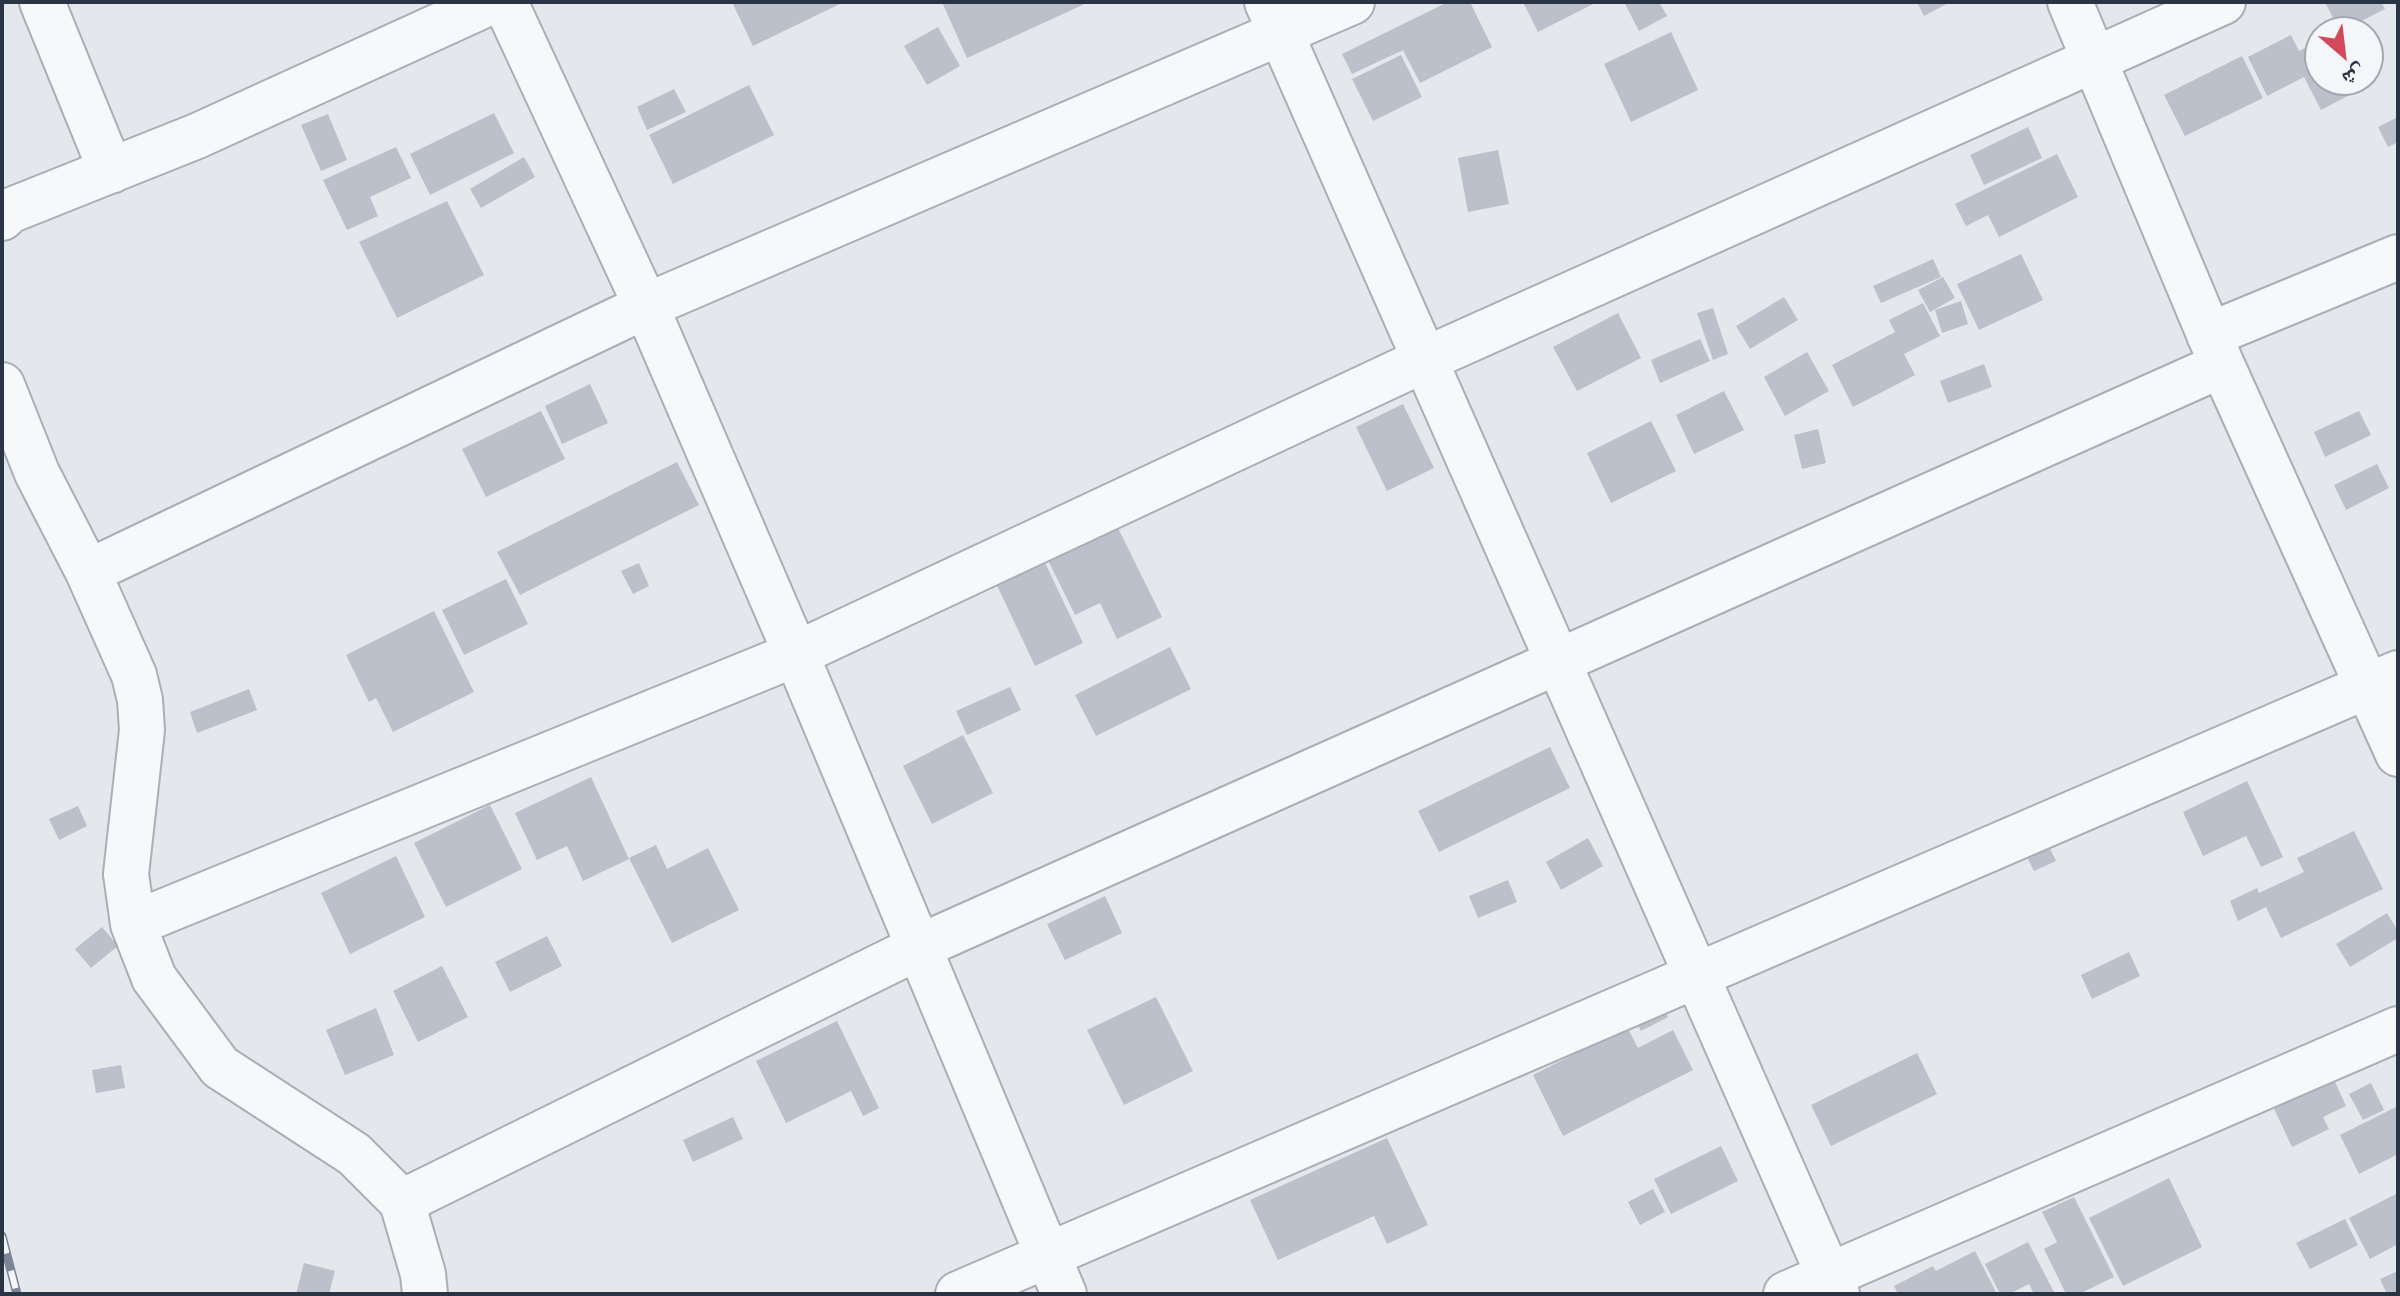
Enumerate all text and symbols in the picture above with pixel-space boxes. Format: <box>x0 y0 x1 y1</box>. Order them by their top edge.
north arrow <box>2304 16 2384 96</box>
text: ش <box>2337 57 2372 94</box>

